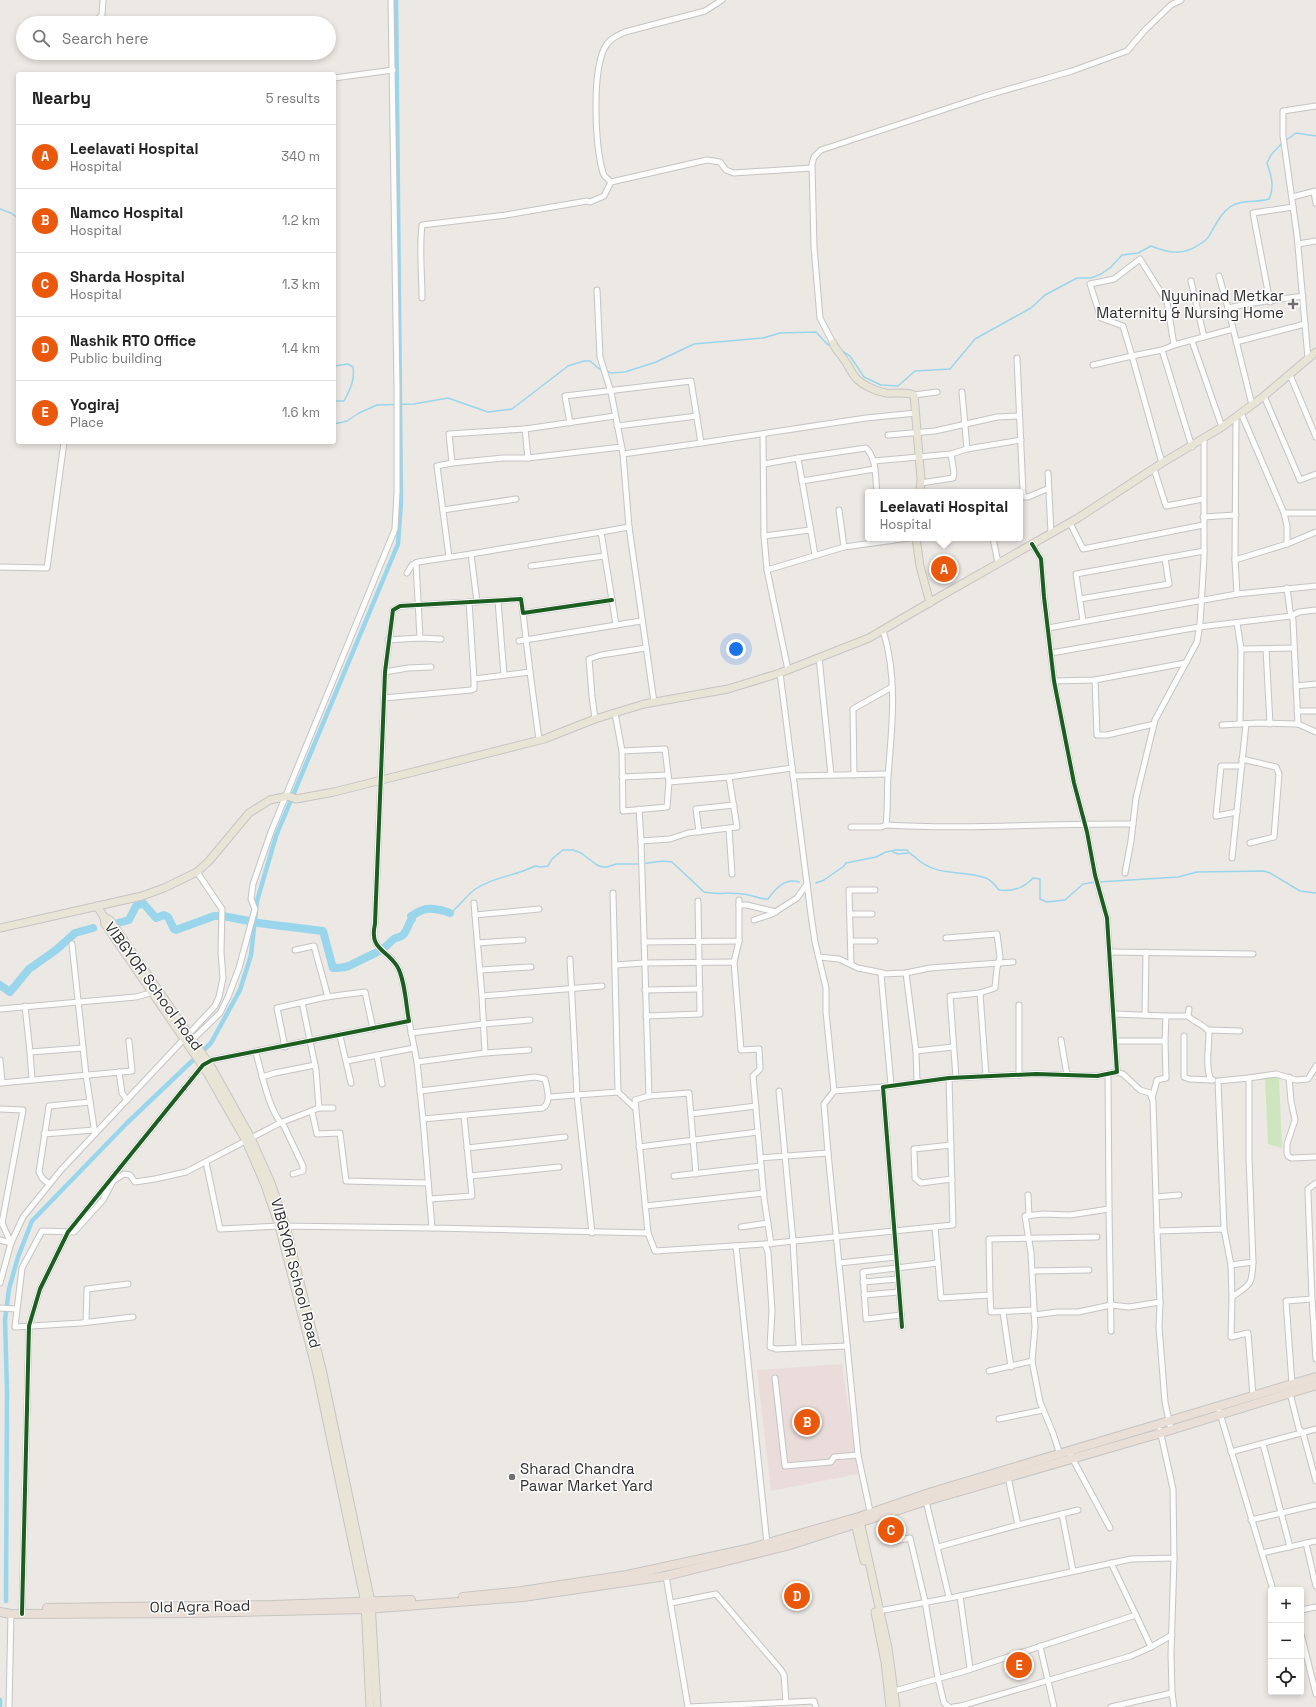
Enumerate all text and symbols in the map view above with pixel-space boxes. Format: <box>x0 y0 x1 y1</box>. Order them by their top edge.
search box <box>16 16 336 60</box>
icon: search <box>30 27 52 49</box>
text: Search here <box>62 29 148 48</box>
text: Nearby <box>32 87 91 109</box>
text: 5 results <box>266 90 320 107</box>
text: Leelavati Hospital <box>70 139 198 158</box>
text: A <box>41 148 49 165</box>
text: 340 m <box>281 148 320 165</box>
text: Hospital <box>70 158 122 175</box>
text: Namco Hospital <box>70 203 183 222</box>
text: B <box>41 212 49 229</box>
text: 1.2 km <box>282 212 320 229</box>
text: Hospital <box>70 222 122 239</box>
text: Sharda Hospital <box>70 267 185 286</box>
text: C <box>41 276 49 293</box>
text: 1.3 km <box>282 276 320 293</box>
text: Hospital <box>70 286 122 303</box>
place label: Nyuninad Metkar Maternity & Nursing Home <box>1096 286 1284 322</box>
marker: Nyuninad Metkar Maternity & Nursing Home <box>1287 298 1299 310</box>
text: Nashik RTO Office <box>70 331 196 350</box>
text: D <box>41 340 49 357</box>
text: 1.4 km <box>282 340 320 357</box>
text: Public building <box>70 350 162 367</box>
text: Yogiraj <box>70 395 119 414</box>
text: E <box>41 404 49 421</box>
text: 1.6 km <box>282 404 320 421</box>
text: Place <box>70 414 104 431</box>
popup <box>865 489 1023 541</box>
text: Leelavati Hospital <box>880 497 1008 516</box>
text: Hospital <box>880 516 931 533</box>
pin: A <box>931 554 957 584</box>
your location <box>726 639 746 659</box>
street label: VIBGYOR School Road <box>101 918 207 1054</box>
street label: VIBGYOR School Road <box>267 1196 325 1350</box>
pin: B <box>794 1407 820 1437</box>
place label: Sharad Chandra Pawar Market Yard <box>520 1459 653 1495</box>
marker: Sharad Chandra Pawar Market Yard <box>507 1472 517 1482</box>
pin: C <box>878 1515 904 1545</box>
pin: D <box>784 1581 810 1611</box>
map controls <box>1268 1587 1304 1695</box>
button: + <box>1268 1587 1304 1623</box>
street label: Old Agra Road <box>149 1596 251 1616</box>
button: − <box>1268 1623 1304 1659</box>
pin: E <box>1006 1650 1032 1680</box>
button: locate <box>1268 1659 1304 1695</box>

